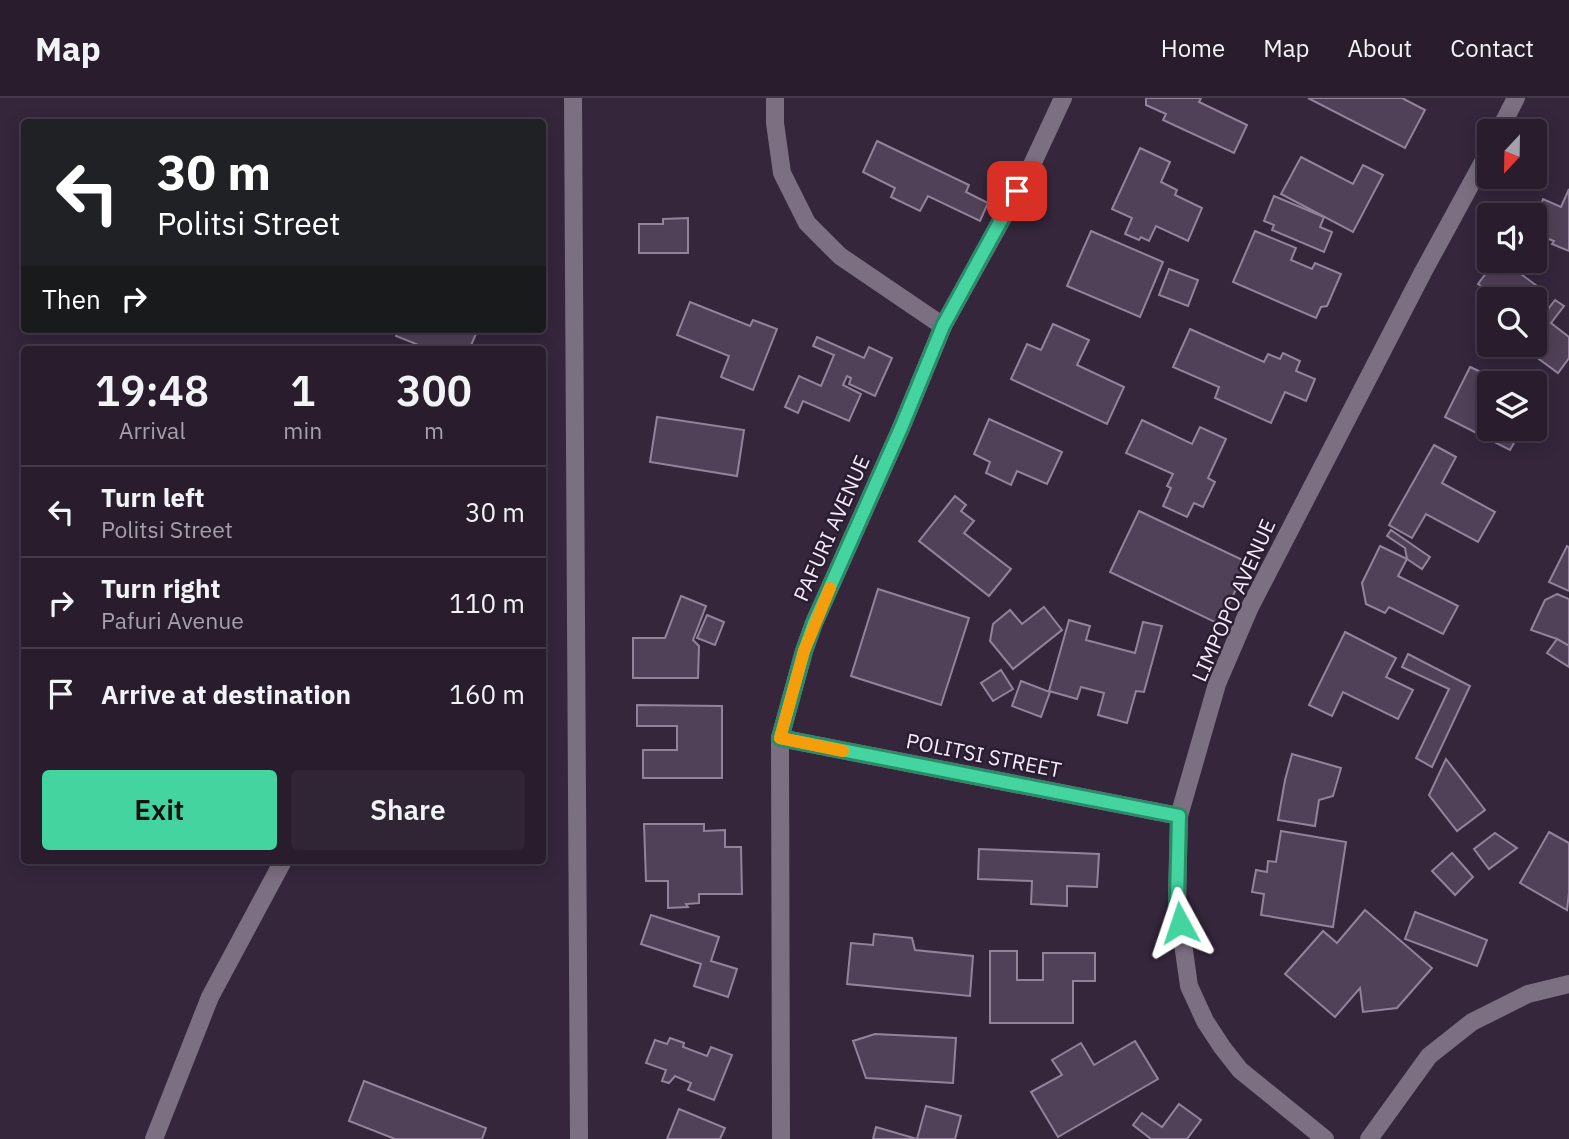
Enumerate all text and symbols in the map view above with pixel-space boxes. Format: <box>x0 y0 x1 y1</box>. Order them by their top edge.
text: Map <box>35 27 101 70</box>
text: Home <box>1161 32 1225 64</box>
text: Map <box>1263 32 1309 64</box>
text: About <box>1347 32 1412 64</box>
text: Contact <box>1450 32 1534 64</box>
north arrow <box>1477 119 1547 189</box>
map controls <box>1477 119 1547 441</box>
text: 30 m <box>157 140 271 203</box>
icon: left <box>42 147 133 238</box>
pin <box>987 161 1047 221</box>
icon: arrive <box>998 172 1036 210</box>
text: Politsi Street <box>157 202 341 244</box>
button: sound <box>1477 203 1547 273</box>
icon: right <box>115 280 153 318</box>
text: Then <box>42 282 101 316</box>
button: search <box>1477 287 1547 357</box>
text: 19:48 <box>95 363 209 418</box>
text: 1 <box>290 363 315 418</box>
text: 300 <box>396 363 472 418</box>
button: layers <box>1477 371 1547 441</box>
text: Arrival <box>119 415 186 445</box>
text: min <box>283 415 322 445</box>
text: m <box>424 415 444 445</box>
street label: PAFURI AVENUE <box>786 451 876 605</box>
text: Turn left <box>101 480 204 514</box>
icon: left <box>42 493 80 531</box>
text: 30 m <box>465 495 525 529</box>
text: Politsi Street <box>101 514 233 544</box>
street label: LIMPOPO AVENUE <box>1185 514 1281 686</box>
text: Turn right <box>101 571 220 605</box>
icon: right <box>42 584 80 622</box>
text: 110 m <box>449 586 525 620</box>
text: Pafuri Avenue <box>101 605 244 635</box>
icon: arrive <box>42 675 80 713</box>
text: Arrive at destination <box>101 677 351 711</box>
text: 160 m <box>449 677 525 711</box>
street label: POLITSI STREET <box>904 726 1064 784</box>
button: Exit <box>42 770 277 850</box>
button: Share <box>291 770 525 850</box>
position arrow <box>1143 886 1217 960</box>

